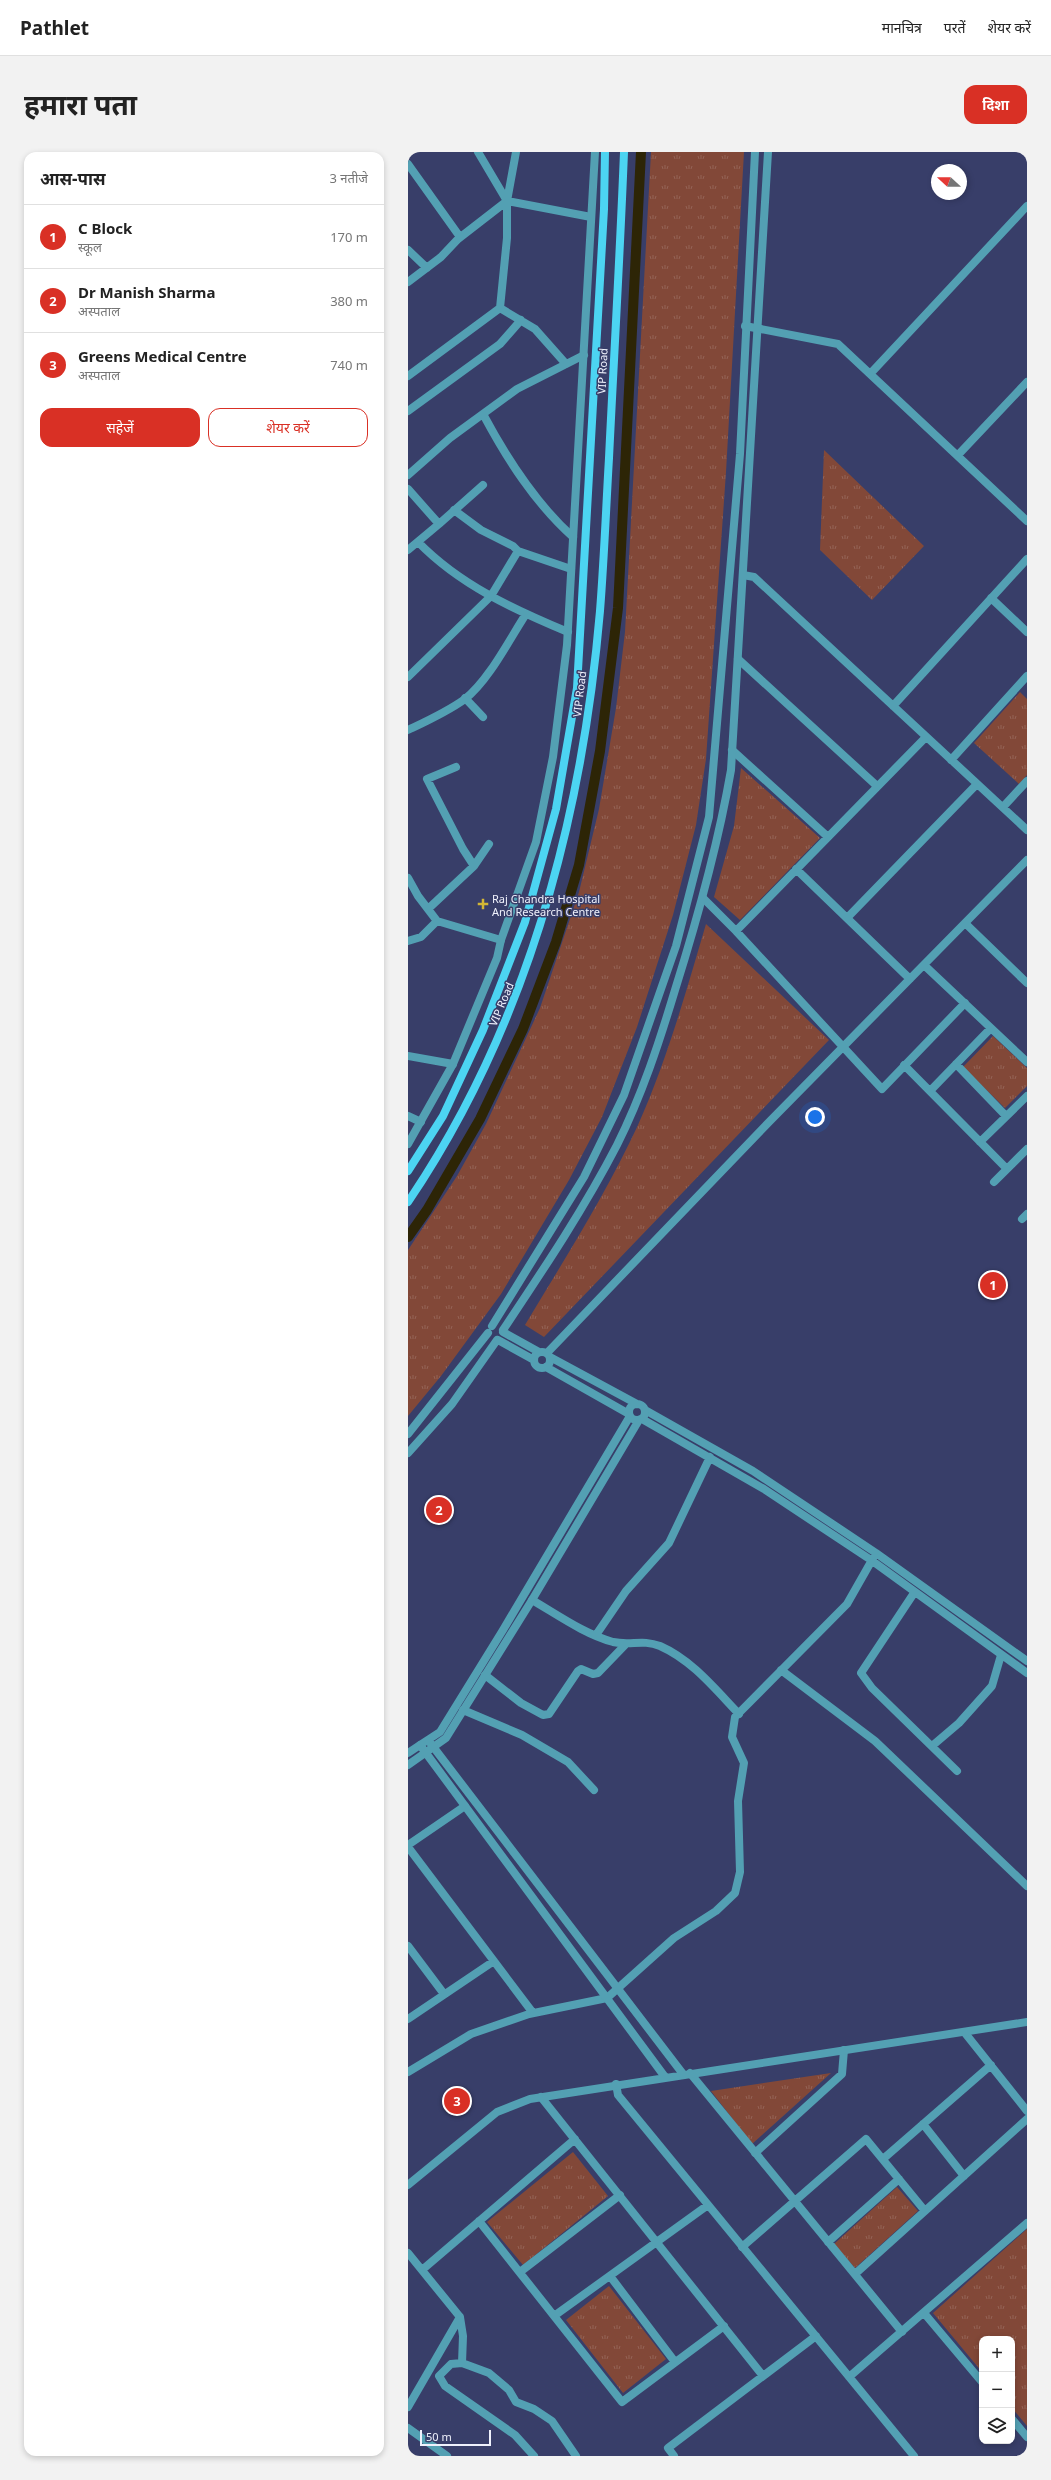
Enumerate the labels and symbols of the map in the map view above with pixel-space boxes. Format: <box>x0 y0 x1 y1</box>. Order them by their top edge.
north arrow <box>931 164 967 200</box>
street label: VIP Road <box>593 347 611 395</box>
street label: VIP Road <box>569 670 589 718</box>
place label: Raj Chandra Hospital And Research Centre <box>492 891 600 919</box>
marker: Raj Chandra Hospital And Research Centre <box>477 898 489 910</box>
street label: VIP Road <box>485 980 517 1028</box>
your location <box>805 1107 825 1127</box>
pin: 1 <box>980 1270 1006 1300</box>
pin: 2 <box>426 1495 452 1525</box>
pin: 3 <box>444 2086 470 2116</box>
scale bar <box>420 2428 491 2447</box>

